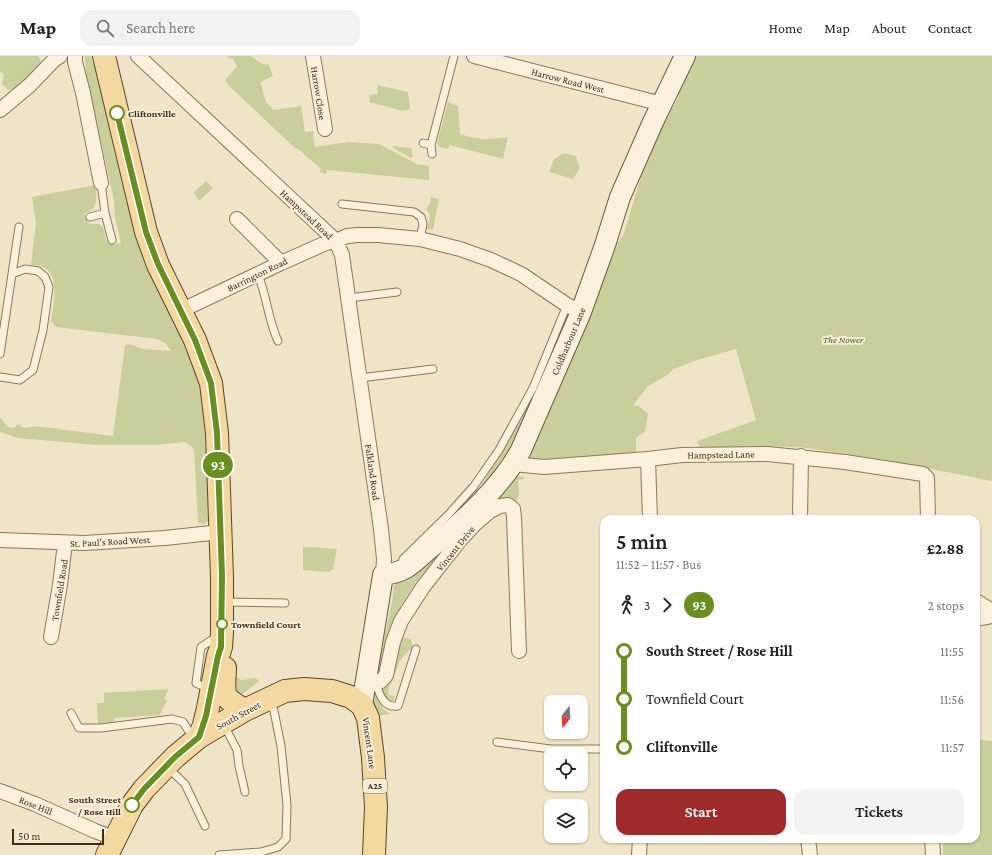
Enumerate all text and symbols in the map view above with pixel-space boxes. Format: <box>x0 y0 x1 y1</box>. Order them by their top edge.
search box <box>80 10 360 46</box>
text: Map <box>20 17 56 38</box>
icon: search <box>94 17 116 39</box>
text: Search here <box>126 20 195 36</box>
text: Home <box>769 20 802 36</box>
text: Map <box>824 20 850 36</box>
text: About <box>872 20 906 36</box>
text: Contact <box>928 20 972 36</box>
street label: Harrow Close <box>309 66 328 121</box>
street label: Harrow Road West <box>530 66 606 95</box>
marker: Cliftonville <box>109 105 125 121</box>
place label: Cliftonville <box>128 108 176 119</box>
street label: Hampstead Road <box>278 187 336 242</box>
street label: Barrington Road <box>225 255 290 294</box>
street label: Coldharbour Lane <box>549 305 588 377</box>
park label: The Nower <box>823 334 864 345</box>
street label: Falkland Road <box>363 443 382 502</box>
street label: Hampstead Lane <box>687 448 755 461</box>
line badge: 93 <box>200 452 236 478</box>
text: 93 <box>211 457 225 473</box>
street label: Vincent Drive <box>434 523 477 573</box>
text: 5 min <box>616 529 668 554</box>
street label: St. Paul's Road West <box>70 534 151 549</box>
text: £2.88 <box>927 541 964 557</box>
text: 11:52 – 11:57 · Bus <box>616 557 701 572</box>
street label: Townfield Road <box>49 558 70 622</box>
icon: walk <box>616 594 638 616</box>
icon: forward <box>656 594 678 616</box>
text: 93 <box>692 597 706 613</box>
text: 3 <box>644 598 650 613</box>
text: 2 stops <box>928 598 964 613</box>
marker: Townfield Court <box>216 618 228 630</box>
place label: Townfield Court <box>231 619 301 630</box>
text: South Street / Rose Hill <box>646 643 793 659</box>
text: 11:55 <box>940 644 964 659</box>
text: Townfield Court <box>646 691 744 707</box>
text: 11:56 <box>940 692 964 707</box>
north arrow <box>544 695 588 739</box>
map controls <box>544 695 588 843</box>
street label: South Street <box>214 698 263 732</box>
street label: Vincent Lane <box>360 717 379 770</box>
text: Cliftonville <box>646 739 718 755</box>
text: 11:57 <box>941 740 964 755</box>
button: locate <box>544 747 588 791</box>
road number: A25 <box>363 779 387 793</box>
button: Start <box>616 789 786 835</box>
button: Tickets <box>794 789 964 835</box>
street label: Rose Hill <box>18 794 54 817</box>
place label: South Street / Rose Hill <box>69 794 121 817</box>
marker: South Street / Rose Hill <box>124 797 140 813</box>
button: layers <box>544 799 588 843</box>
scale bar <box>12 827 104 846</box>
text: 50 m <box>18 830 40 842</box>

